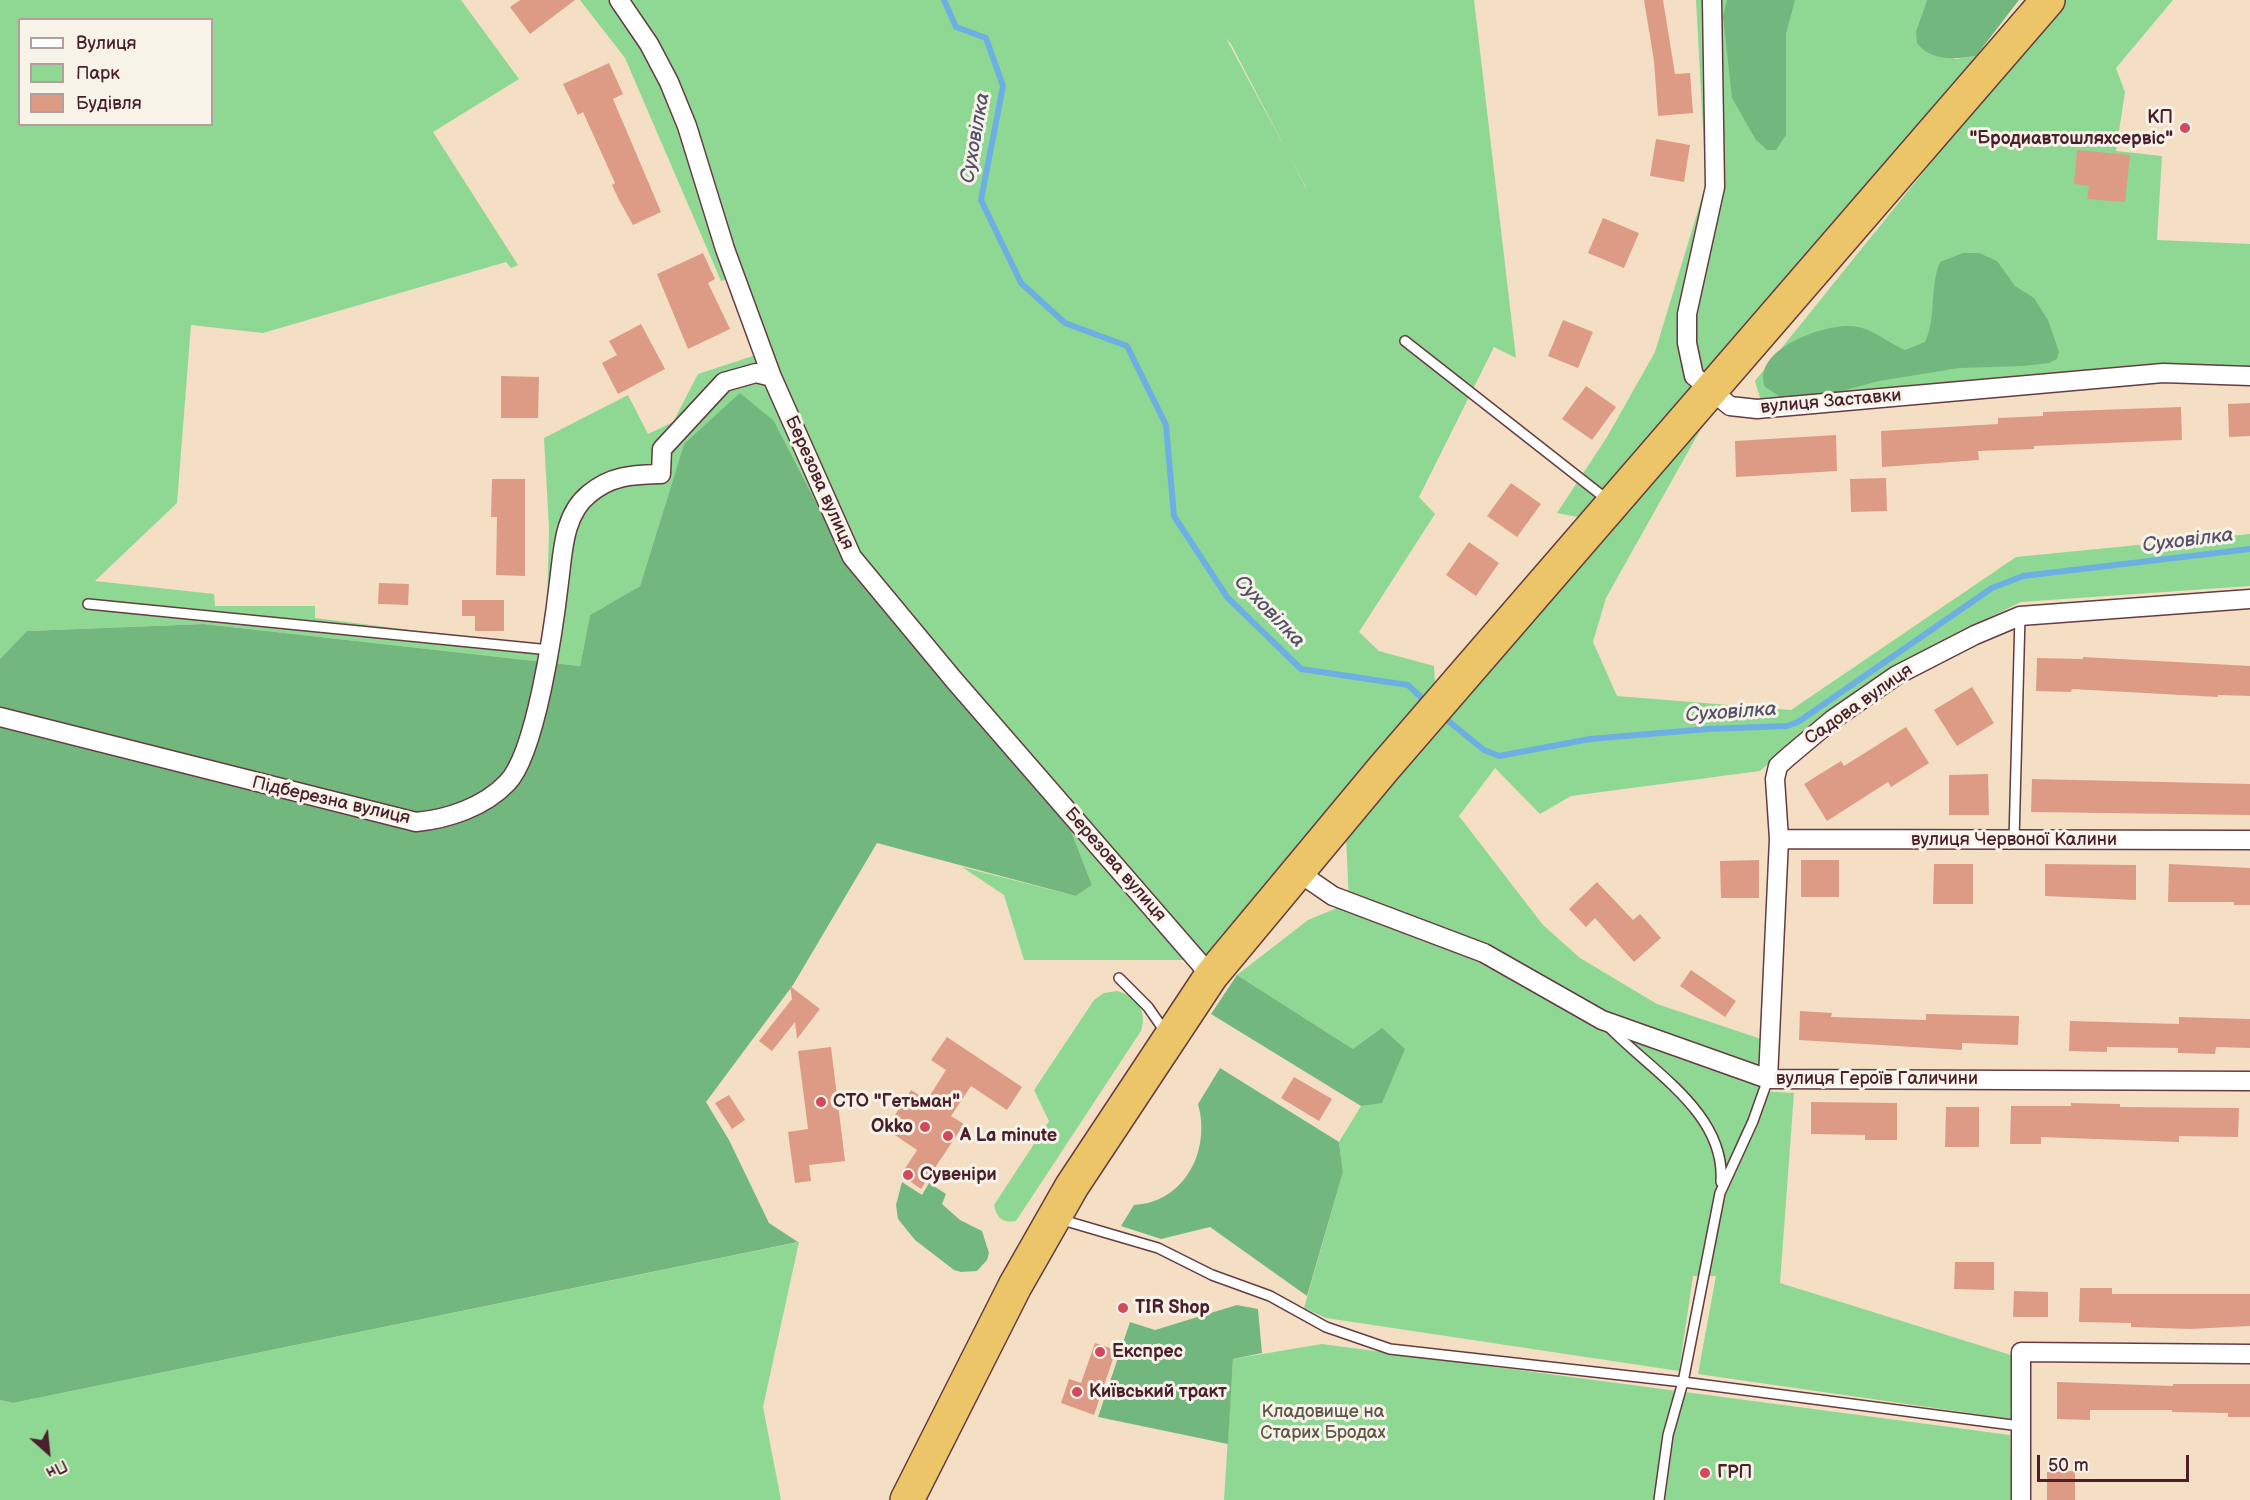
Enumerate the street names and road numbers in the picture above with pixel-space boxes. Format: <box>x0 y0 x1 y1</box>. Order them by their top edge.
street label: вулиця Заставки <box>1760 385 1902 419</box>
street label: Березова вулиця <box>780 413 858 553</box>
street label: Садова вулиця <box>1801 660 1917 750</box>
street label: Підберезна вулиця <box>250 772 412 830</box>
street label: Березова вулиця <box>1060 803 1170 927</box>
street label: вулиця Червоної Калини <box>1911 829 2117 851</box>
street label: вулиця Героїв Галичини <box>1776 1068 1978 1090</box>

